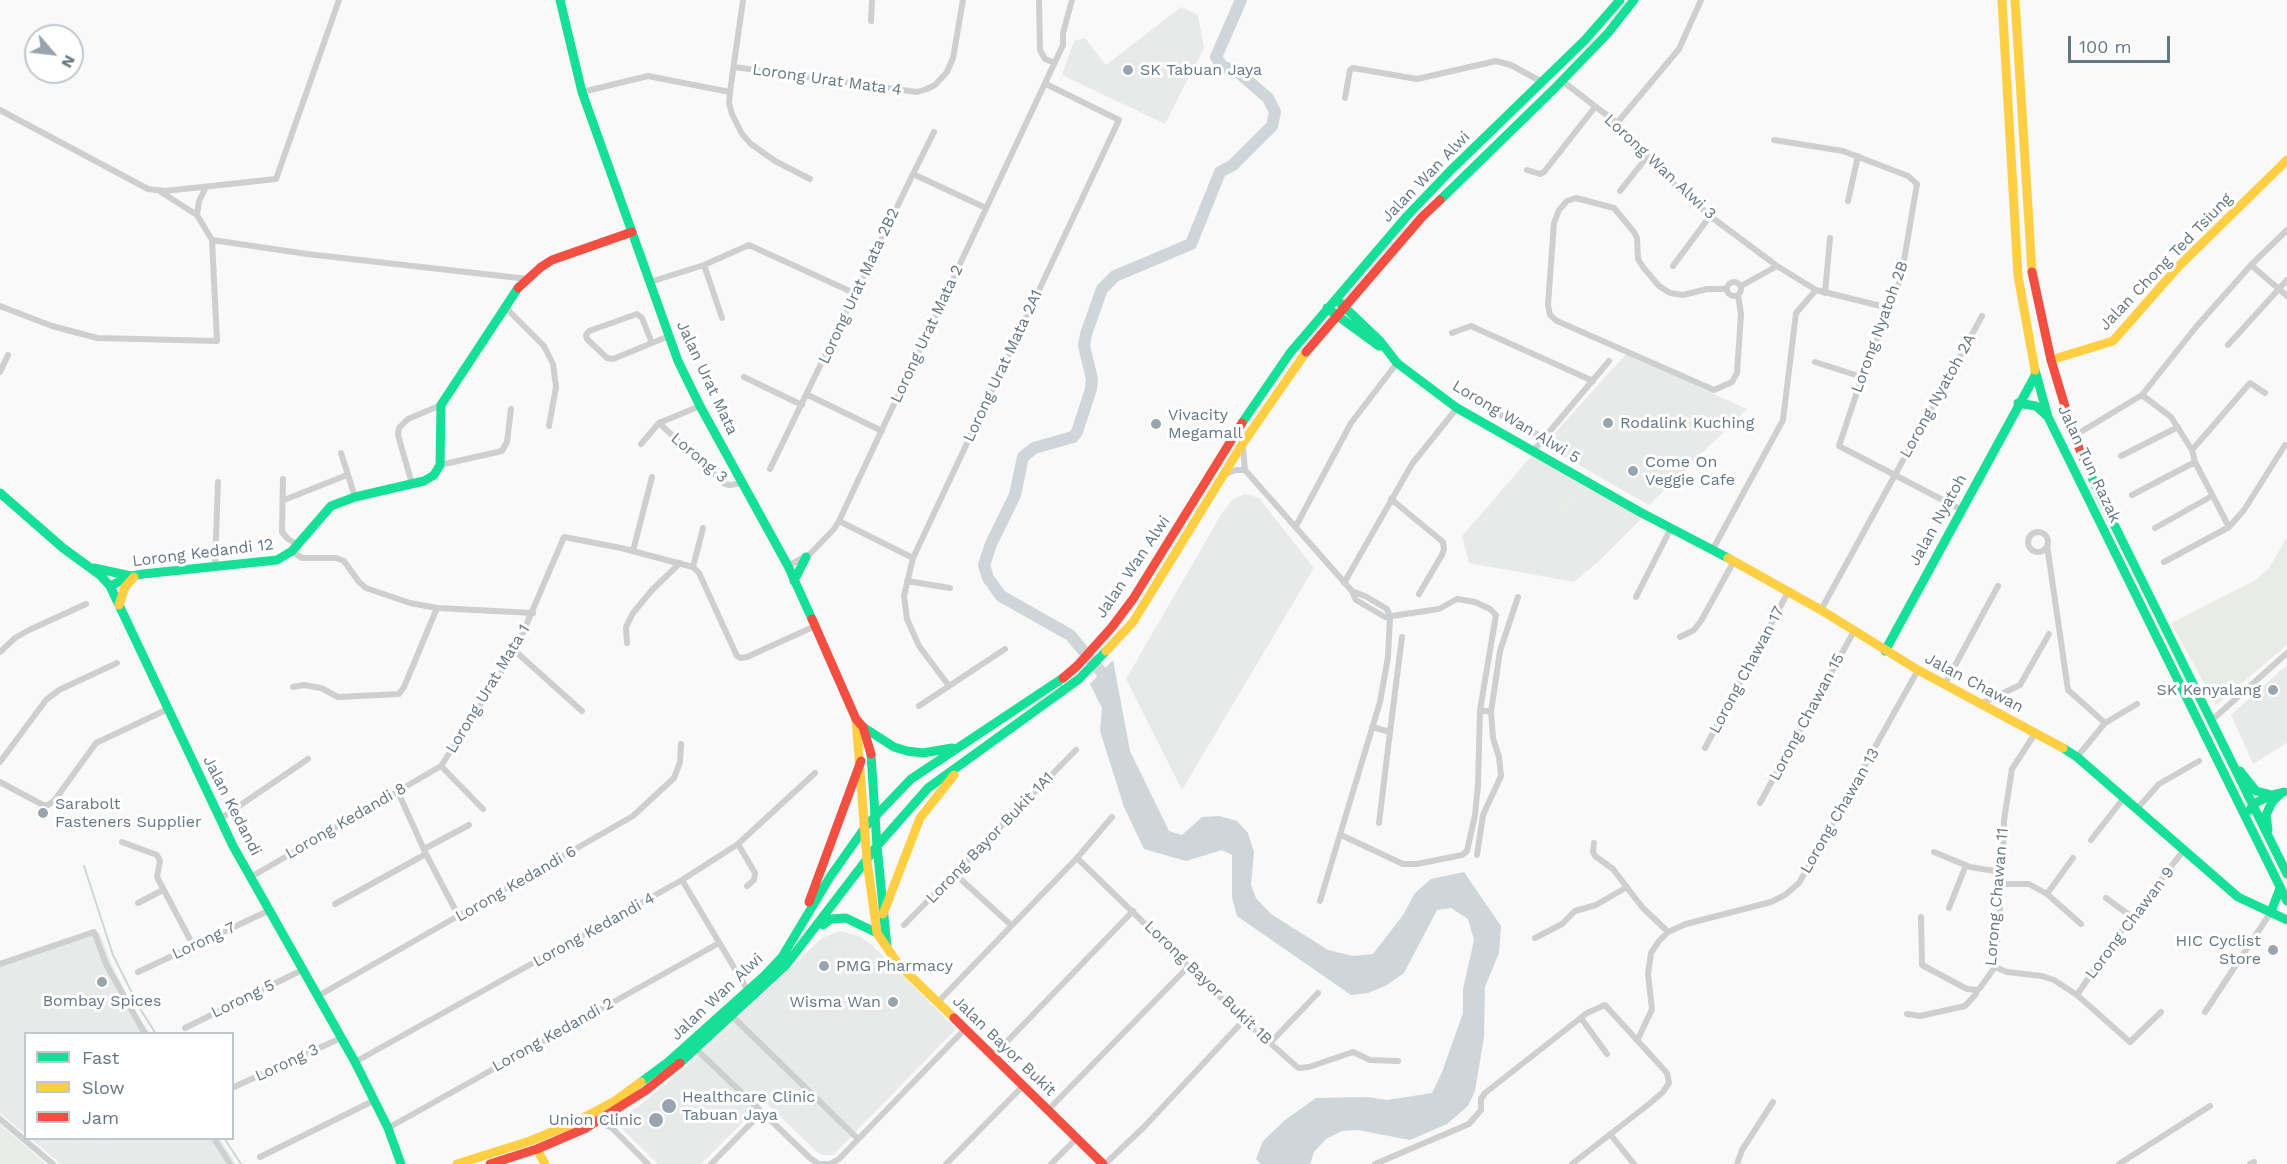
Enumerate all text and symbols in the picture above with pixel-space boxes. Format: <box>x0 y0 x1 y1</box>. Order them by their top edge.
north arrow <box>24 24 84 84</box>
scale bar <box>2071 24 2173 62</box>
text: 100 m <box>2079 36 2132 57</box>
text: N <box>57 52 80 71</box>
street label: Lorong Urat Mata 4 <box>751 60 903 100</box>
place label: SK Tabuan Jaya <box>1140 60 1262 80</box>
marker: SK Tabuan Jaya <box>1121 63 1135 77</box>
street label: Lorong Wan Alwi 3 <box>1600 110 1720 224</box>
street label: Jalan Wan Alwi <box>1378 127 1474 227</box>
street label: Jalan Chong Ted Tsiung <box>2095 189 2237 335</box>
street label: Lorong Urat Mata 2B2 <box>814 205 904 367</box>
street label: Lorong Nyatoh 2B <box>1847 259 1913 395</box>
street label: Lorong Urat Mata 2 <box>887 262 967 406</box>
street label: Lorong Urat Mata 2A1 <box>959 287 1047 445</box>
street label: Jalan Urat Mata <box>672 318 742 438</box>
street label: Lorong Nyatoh 2A <box>1896 331 1980 461</box>
street label: Lorong Wan Alwi 5 <box>1449 376 1583 468</box>
street label: Jalan Tun Razak <box>2053 402 2125 526</box>
place label: Vivacity Megamall <box>1168 405 1242 443</box>
place label: Rodalink Kuching <box>1620 413 1754 433</box>
marker: Rodalink Kuching <box>1601 416 1615 430</box>
marker: Vivacity Megamall <box>1149 417 1163 431</box>
street label: Lorong 3 <box>667 429 731 487</box>
place label: Come On Veggie Cafe <box>1645 452 1735 490</box>
marker: Come On Veggie Cafe <box>1626 464 1640 478</box>
street label: Jalan Nyatoh <box>1905 471 1971 569</box>
street label: Jalan Wan Alwi <box>1092 512 1174 622</box>
street label: Lorong Kedandi 12 <box>131 535 275 571</box>
street label: Lorong Chawan 17 <box>1705 603 1789 737</box>
street label: Lorong Urat Mata 1 <box>442 621 534 757</box>
street label: Jalan Chawan <box>1921 649 2027 717</box>
street label: Lorong Chawan 15 <box>1765 650 1849 784</box>
place label: SK Kenyalang <box>2157 680 2261 700</box>
marker: SK Kenyalang <box>2266 683 2280 697</box>
street label: Lorong Chawan 13 <box>1796 745 1884 877</box>
street label: Jalan Kedandi <box>199 753 265 859</box>
street label: Lorong Bayor Bukit 1A1 <box>922 768 1058 908</box>
street label: Lorong Kedandi 8 <box>282 779 410 863</box>
place label: Sarabolt Fasteners Supplier <box>55 794 202 832</box>
marker: Sarabolt Fasteners Supplier <box>36 806 50 820</box>
street label: Lorong Chawan 11 <box>1981 827 2013 967</box>
street label: Lorong Kedandi 6 <box>452 842 580 926</box>
street label: Lorong Chawan 9 <box>2081 863 2179 983</box>
street label: Lorong Kedandi 4 <box>530 889 658 971</box>
street label: Lorong Bayor Bukit 1B <box>1140 917 1276 1049</box>
street label: Lorong 7 <box>169 918 239 964</box>
place label: HIC Cyclist Store <box>2176 931 2261 969</box>
marker: HIC Cyclist Store <box>2266 943 2280 957</box>
street label: Jalan Wan Alwi <box>667 949 767 1045</box>
place label: PMG Pharmacy <box>836 956 953 976</box>
marker: PMG Pharmacy <box>817 959 831 973</box>
marker: Bombay Spices <box>95 975 109 989</box>
street label: Lorong 5 <box>208 975 278 1023</box>
place label: Bombay Spices <box>43 991 161 1011</box>
place label: Wisma Wan <box>789 992 881 1012</box>
street label: Jalan Bayor Bukit <box>948 992 1060 1100</box>
street label: Lorong Kedandi 2 <box>489 994 617 1076</box>
marker: Wisma Wan <box>886 995 900 1009</box>
legend <box>24 1032 234 1140</box>
street label: Lorong 3 <box>252 1040 322 1086</box>
text: Fast <box>82 1047 119 1068</box>
text: Slow <box>82 1077 125 1098</box>
place label: Healthcare Clinic Tabuan Jaya <box>682 1087 815 1125</box>
marker: Healthcare Clinic Tabuan Jaya <box>660 1097 678 1115</box>
text: Jam <box>82 1107 119 1128</box>
place label: Union Clinic <box>548 1110 642 1130</box>
marker: Union Clinic <box>647 1111 665 1129</box>

